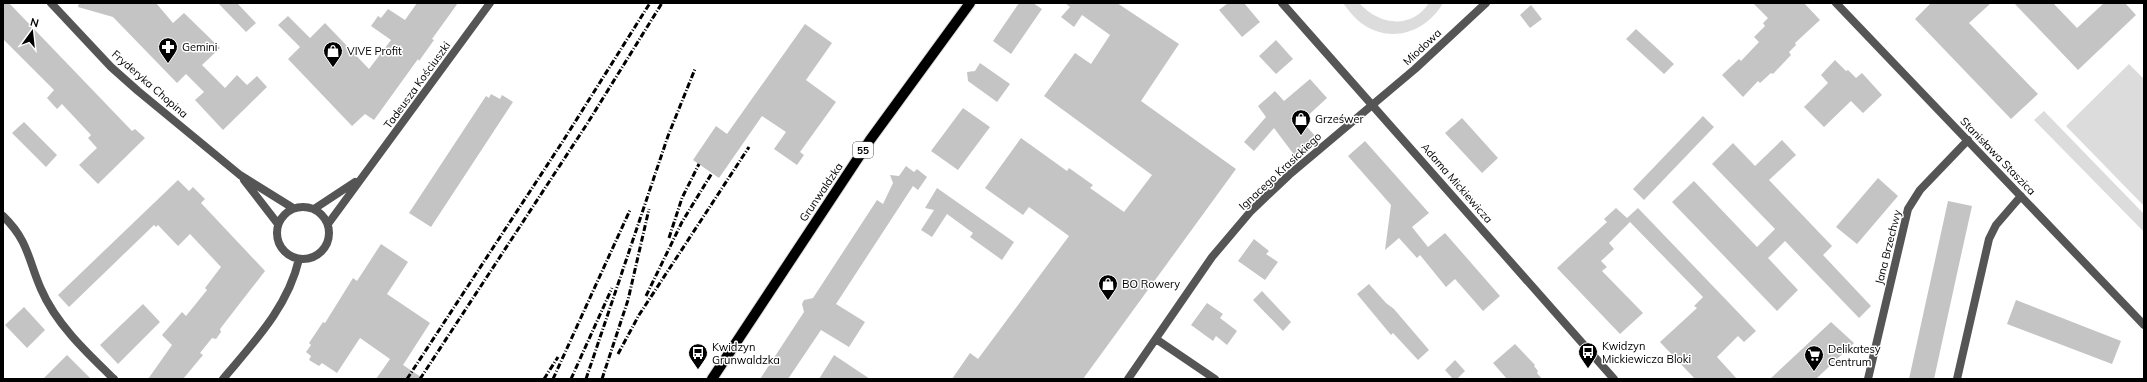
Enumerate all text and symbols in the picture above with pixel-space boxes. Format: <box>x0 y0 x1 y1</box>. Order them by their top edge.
north arrow <box>12 12 52 52</box>
text: N <box>29 15 40 30</box>
street label: Miodowa <box>1400 26 1444 68</box>
pharmacy icon: Gemini <box>157 36 179 64</box>
street label: Tadeusza Kościuszki <box>381 39 453 131</box>
place label: Gemini <box>182 40 217 54</box>
shop icon: VIVE Profit <box>322 40 344 68</box>
place label: VIVE Profit <box>347 44 402 58</box>
street label: Fryderyka Chopina <box>109 47 191 121</box>
shop icon: Grześwer <box>1290 108 1312 136</box>
place label: Grześwer <box>1315 112 1363 126</box>
street label: Stanisława Staszica <box>1957 114 2039 198</box>
street label: Ignacego Krasickiego <box>1236 129 1324 213</box>
street label: Adama Mickiewicza <box>1418 140 1496 226</box>
road number: 55 <box>853 142 873 158</box>
street label: Grunwaldzka <box>796 160 846 224</box>
street label: Jana Brzechwy <box>1872 208 1904 286</box>
shop icon: BO Rowery <box>1097 273 1119 301</box>
place label: BO Rowery <box>1122 277 1180 291</box>
place label: Kwidzyn Mickiewicza Bloki <box>1602 339 1691 366</box>
place label: Kwidzyn Grunwaldzka <box>712 340 780 367</box>
bus stop icon: Kwidzyn Mickiewicza Bloki <box>1577 341 1599 369</box>
bus stop icon: Kwidzyn Grunwaldzka <box>687 342 709 370</box>
place label: Delikatesy Centrum <box>1828 342 1881 369</box>
supermarket icon: Delikatesy Centrum <box>1803 344 1825 372</box>

